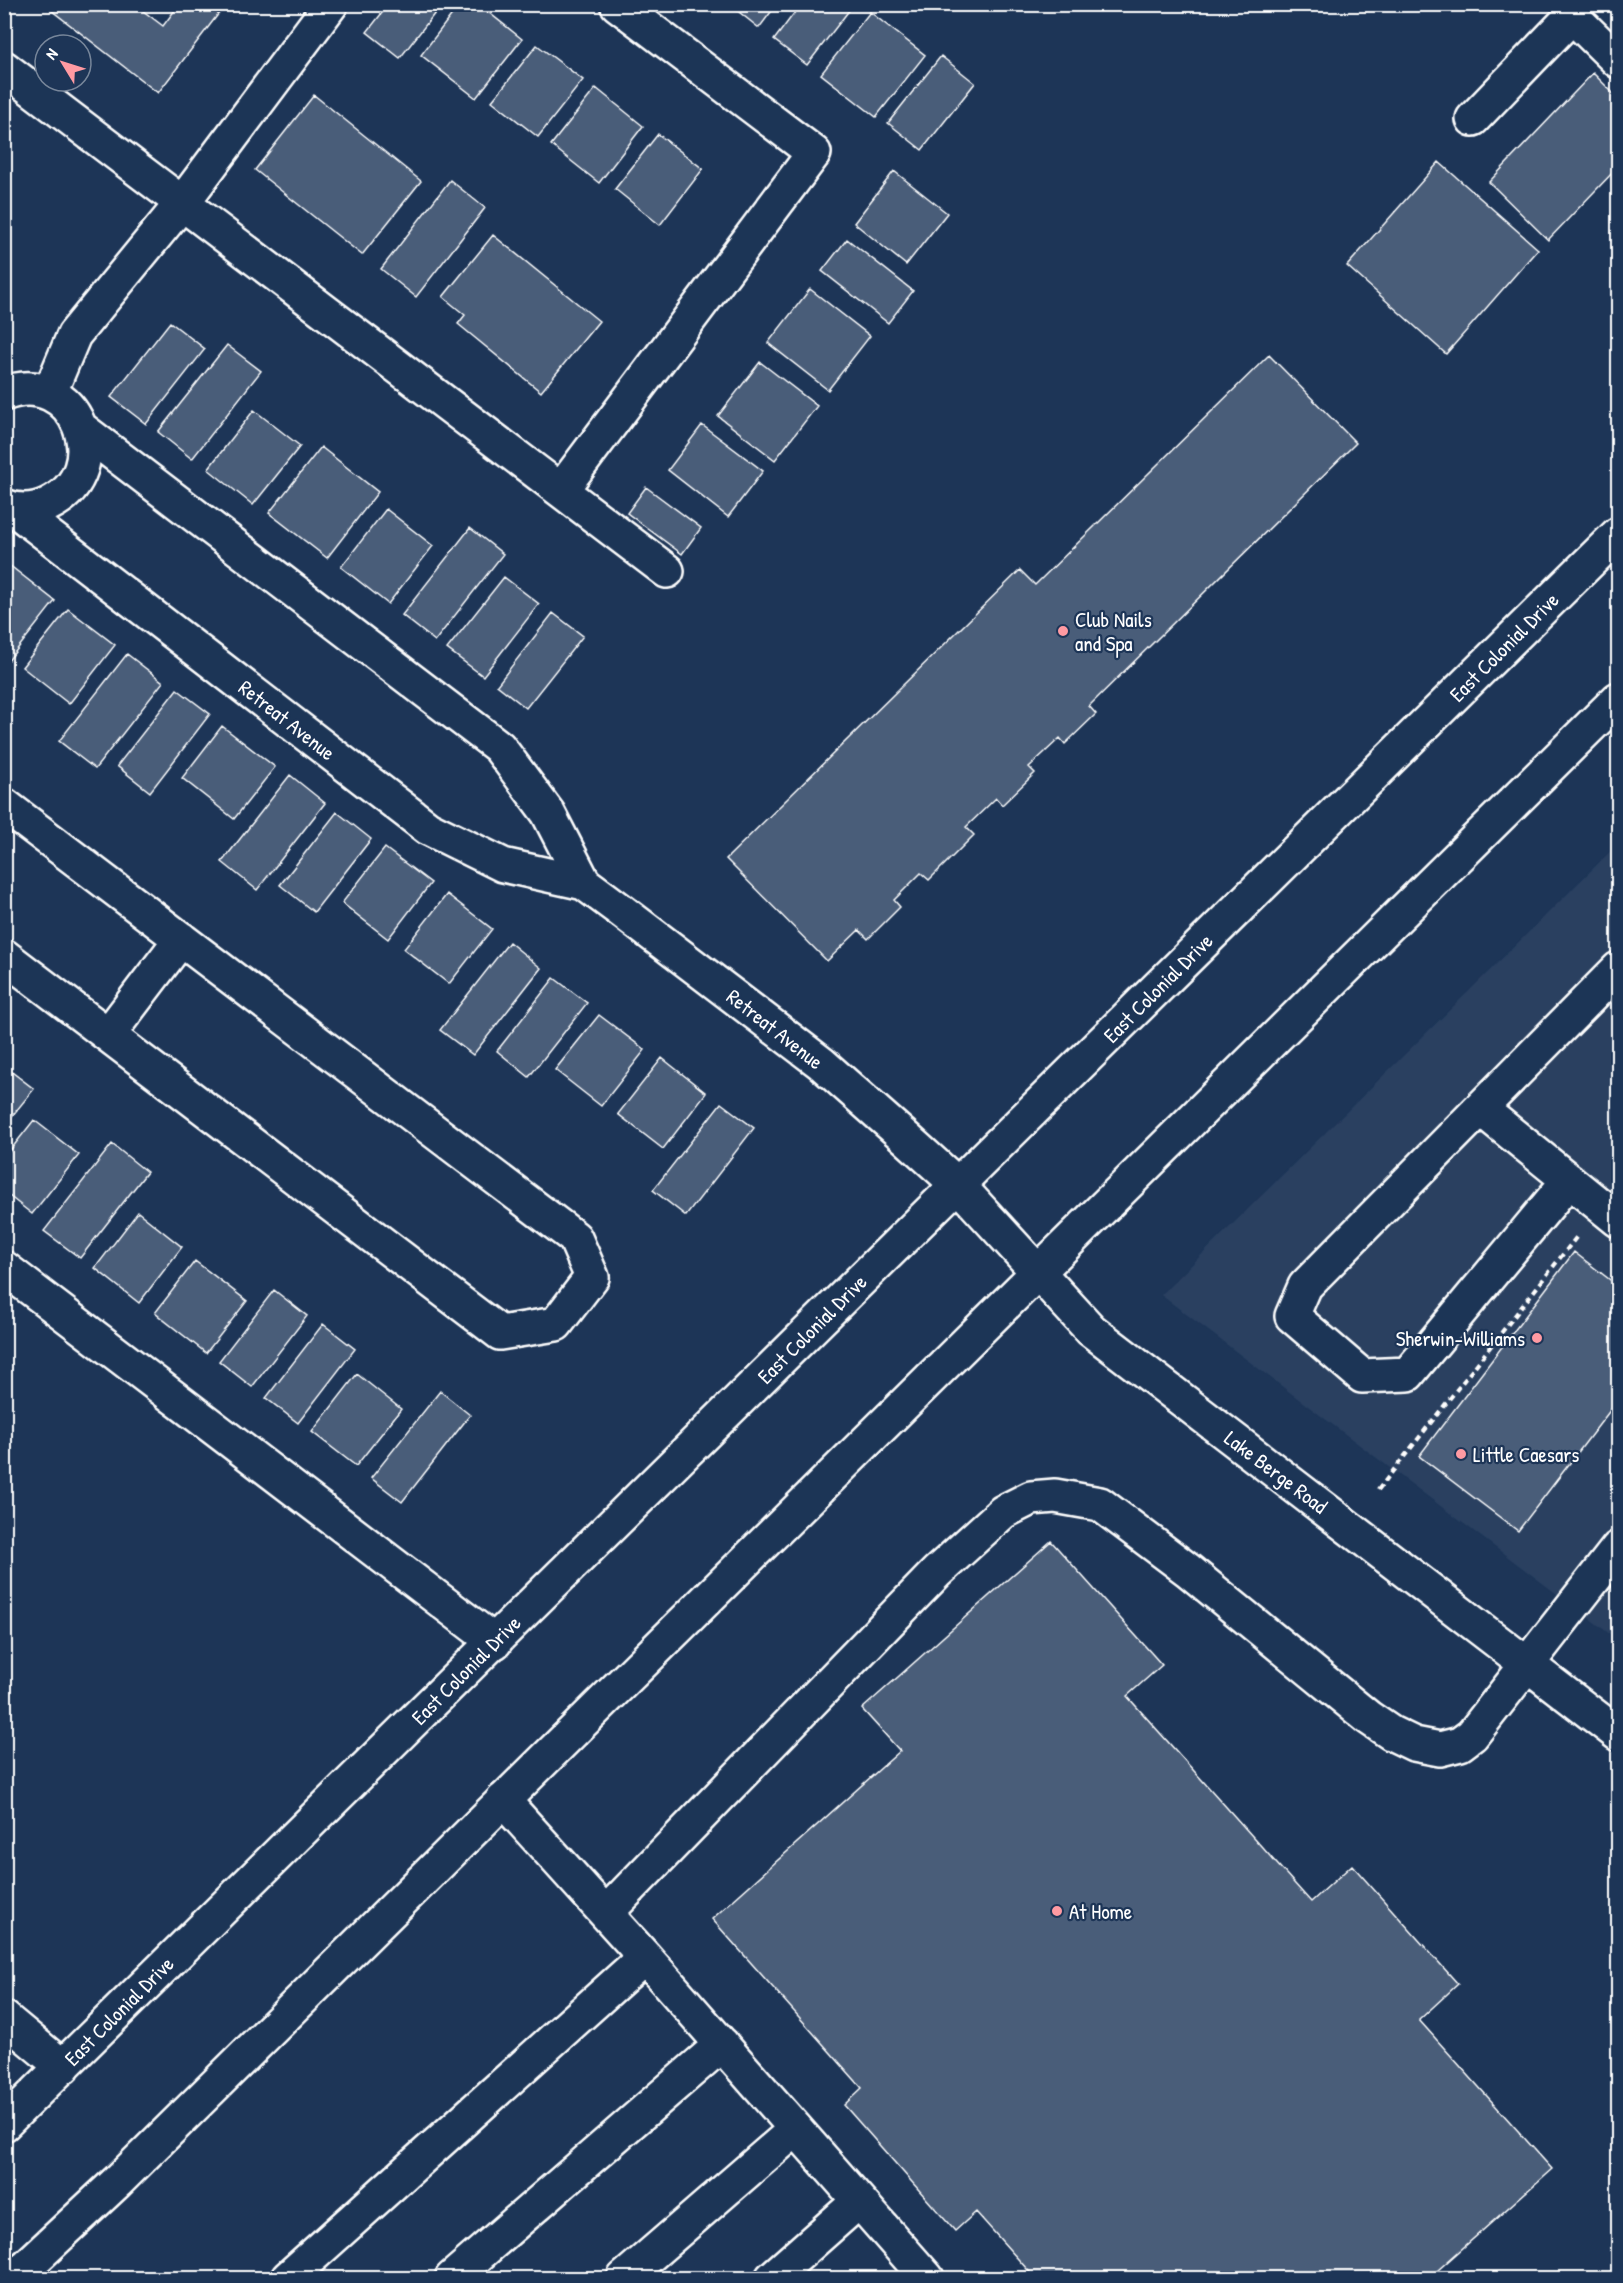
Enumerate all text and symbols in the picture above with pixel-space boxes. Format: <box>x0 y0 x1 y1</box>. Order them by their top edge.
north arrow <box>33 33 93 93</box>
text: N <box>40 43 63 64</box>
street label: East Colonial Drive <box>1443 586 1565 708</box>
place label: Club Nails and Spa <box>1075 605 1152 658</box>
marker: Club Nails and Spa <box>1056 624 1070 638</box>
street label: Retreat Avenue <box>233 673 341 767</box>
street label: East Colonial Drive <box>1097 927 1219 1049</box>
street label: Retreat Avenue <box>721 982 829 1076</box>
street label: East Colonial Drive <box>751 1268 873 1390</box>
place label: Sherwin-Williams <box>1396 1324 1525 1353</box>
marker: Sherwin-Williams <box>1530 1331 1544 1345</box>
street label: Lake Berge Road <box>1219 1424 1333 1520</box>
place label: Little Caesars <box>1473 1440 1579 1469</box>
marker: Little Caesars <box>1454 1447 1468 1461</box>
street label: East Colonial Drive <box>405 1609 527 1731</box>
place label: At Home <box>1069 1897 1132 1926</box>
marker: At Home <box>1050 1904 1064 1918</box>
street label: East Colonial Drive <box>58 1950 180 2072</box>

